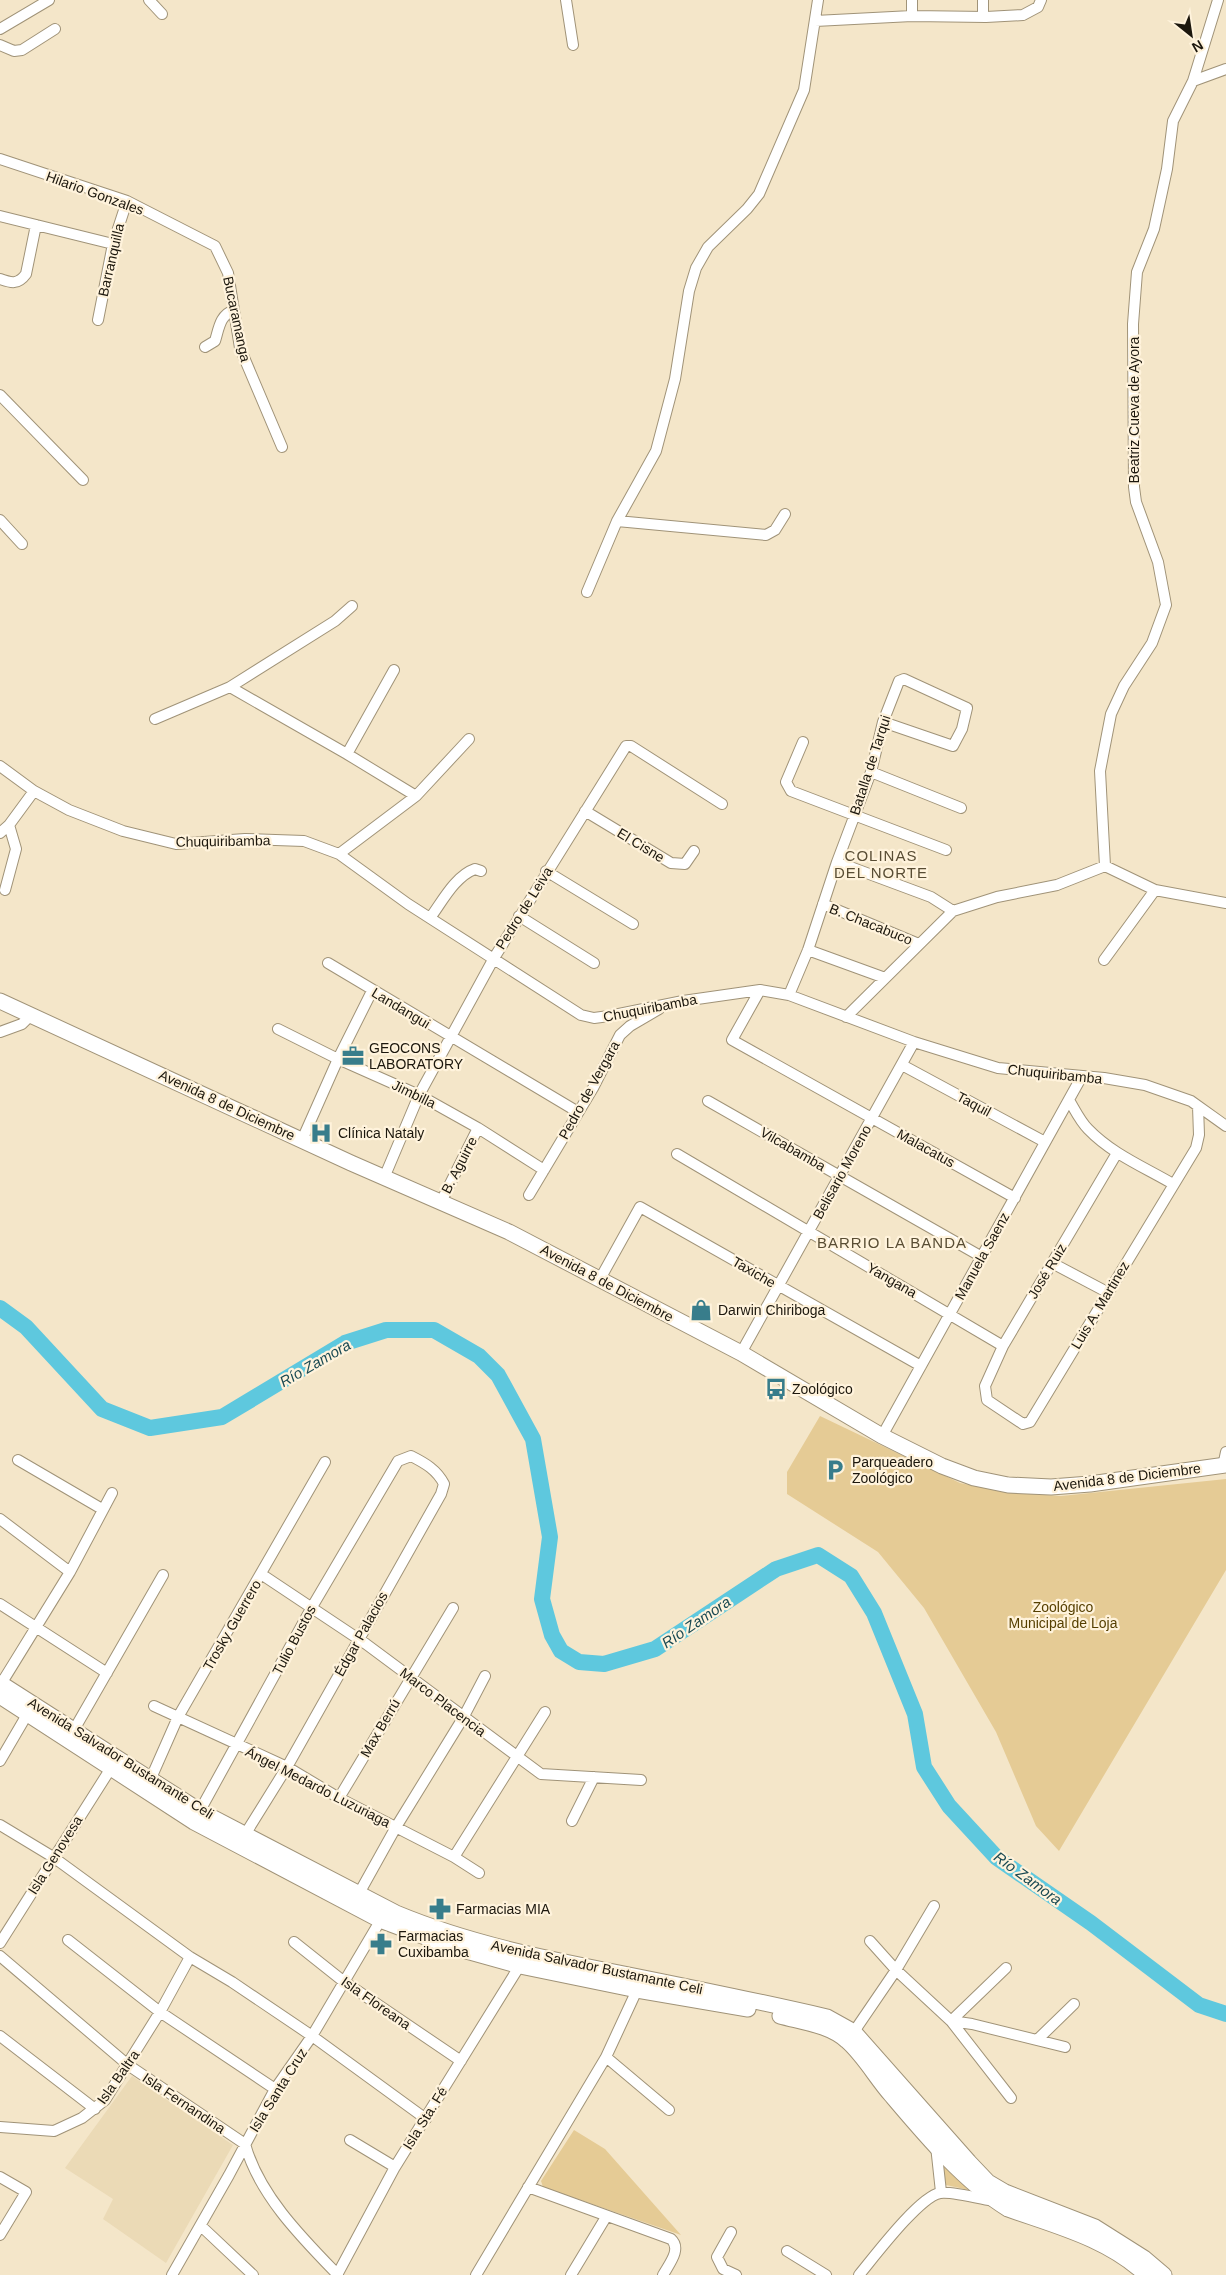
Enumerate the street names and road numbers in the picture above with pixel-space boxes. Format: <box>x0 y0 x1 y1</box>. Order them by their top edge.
street label: Hilario Gonzales <box>44 168 146 218</box>
street label: Barranquilla <box>95 222 127 298</box>
street label: Bucaramanga <box>220 275 254 363</box>
street label: Beatriz Cueva de Ayora <box>1126 336 1142 483</box>
street label: Batalla de Tarqui <box>846 713 894 817</box>
street label: El Cisne <box>615 825 668 865</box>
street label: Chuquiribamba <box>175 832 271 850</box>
street label: Pedro de Leiva <box>492 864 556 952</box>
street label: B. Chacabuco <box>827 900 915 948</box>
street label: Landangui <box>369 984 433 1032</box>
street label: Chuquiribamba <box>602 991 698 1025</box>
street label: Pedro de Vergara <box>555 1038 623 1142</box>
street label: Chuquiribamba <box>1007 1061 1103 1087</box>
street label: Avenida 8 de Diciembre <box>156 1066 298 1144</box>
street label: Jimbilla <box>390 1077 439 1112</box>
street label: Taquil <box>954 1088 994 1120</box>
street label: Belisario Moreno <box>810 1122 875 1222</box>
street label: Vilcabamba <box>757 1124 829 1174</box>
street label: Malacatus <box>894 1126 958 1170</box>
street label: B. Aguirre <box>438 1134 480 1196</box>
street label: Manuela Saenz <box>951 1210 1013 1302</box>
street label: Avenida 8 de Diciembre <box>538 1241 676 1325</box>
street label: José Ruiz <box>1024 1241 1070 1301</box>
street label: Taxiche <box>729 1253 779 1291</box>
street label: Luis A. Martinez <box>1067 1258 1133 1352</box>
street label: Yangana <box>864 1259 920 1301</box>
street label: Avenida 8 de Diciembre <box>1052 1460 1202 1494</box>
street label: Trosky Guerrero <box>200 1577 264 1673</box>
street label: Édgar Palacios <box>331 1589 391 1679</box>
street label: Tulio Bustos <box>269 1602 319 1678</box>
street label: Marco Placencia <box>397 1664 489 1740</box>
street label: Avenida Salvador Bustamante Celi <box>25 1694 217 1822</box>
street label: Max Berrú <box>357 1696 403 1760</box>
street label: Ángel Medardo Luzuriaga <box>243 1743 393 1831</box>
street label: Isla Genovesa <box>25 1813 86 1897</box>
street label: Avenida Salvador Bustamante Celi <box>490 1937 704 1997</box>
street label: Isla Floreana <box>338 1973 414 2033</box>
street label: Isla Santa Cruz <box>246 2045 310 2135</box>
street label: Isla Baltra <box>94 2047 143 2107</box>
street label: Isla Fernandina <box>140 2069 229 2137</box>
street label: Isla Sta. Fé <box>399 2084 451 2152</box>

